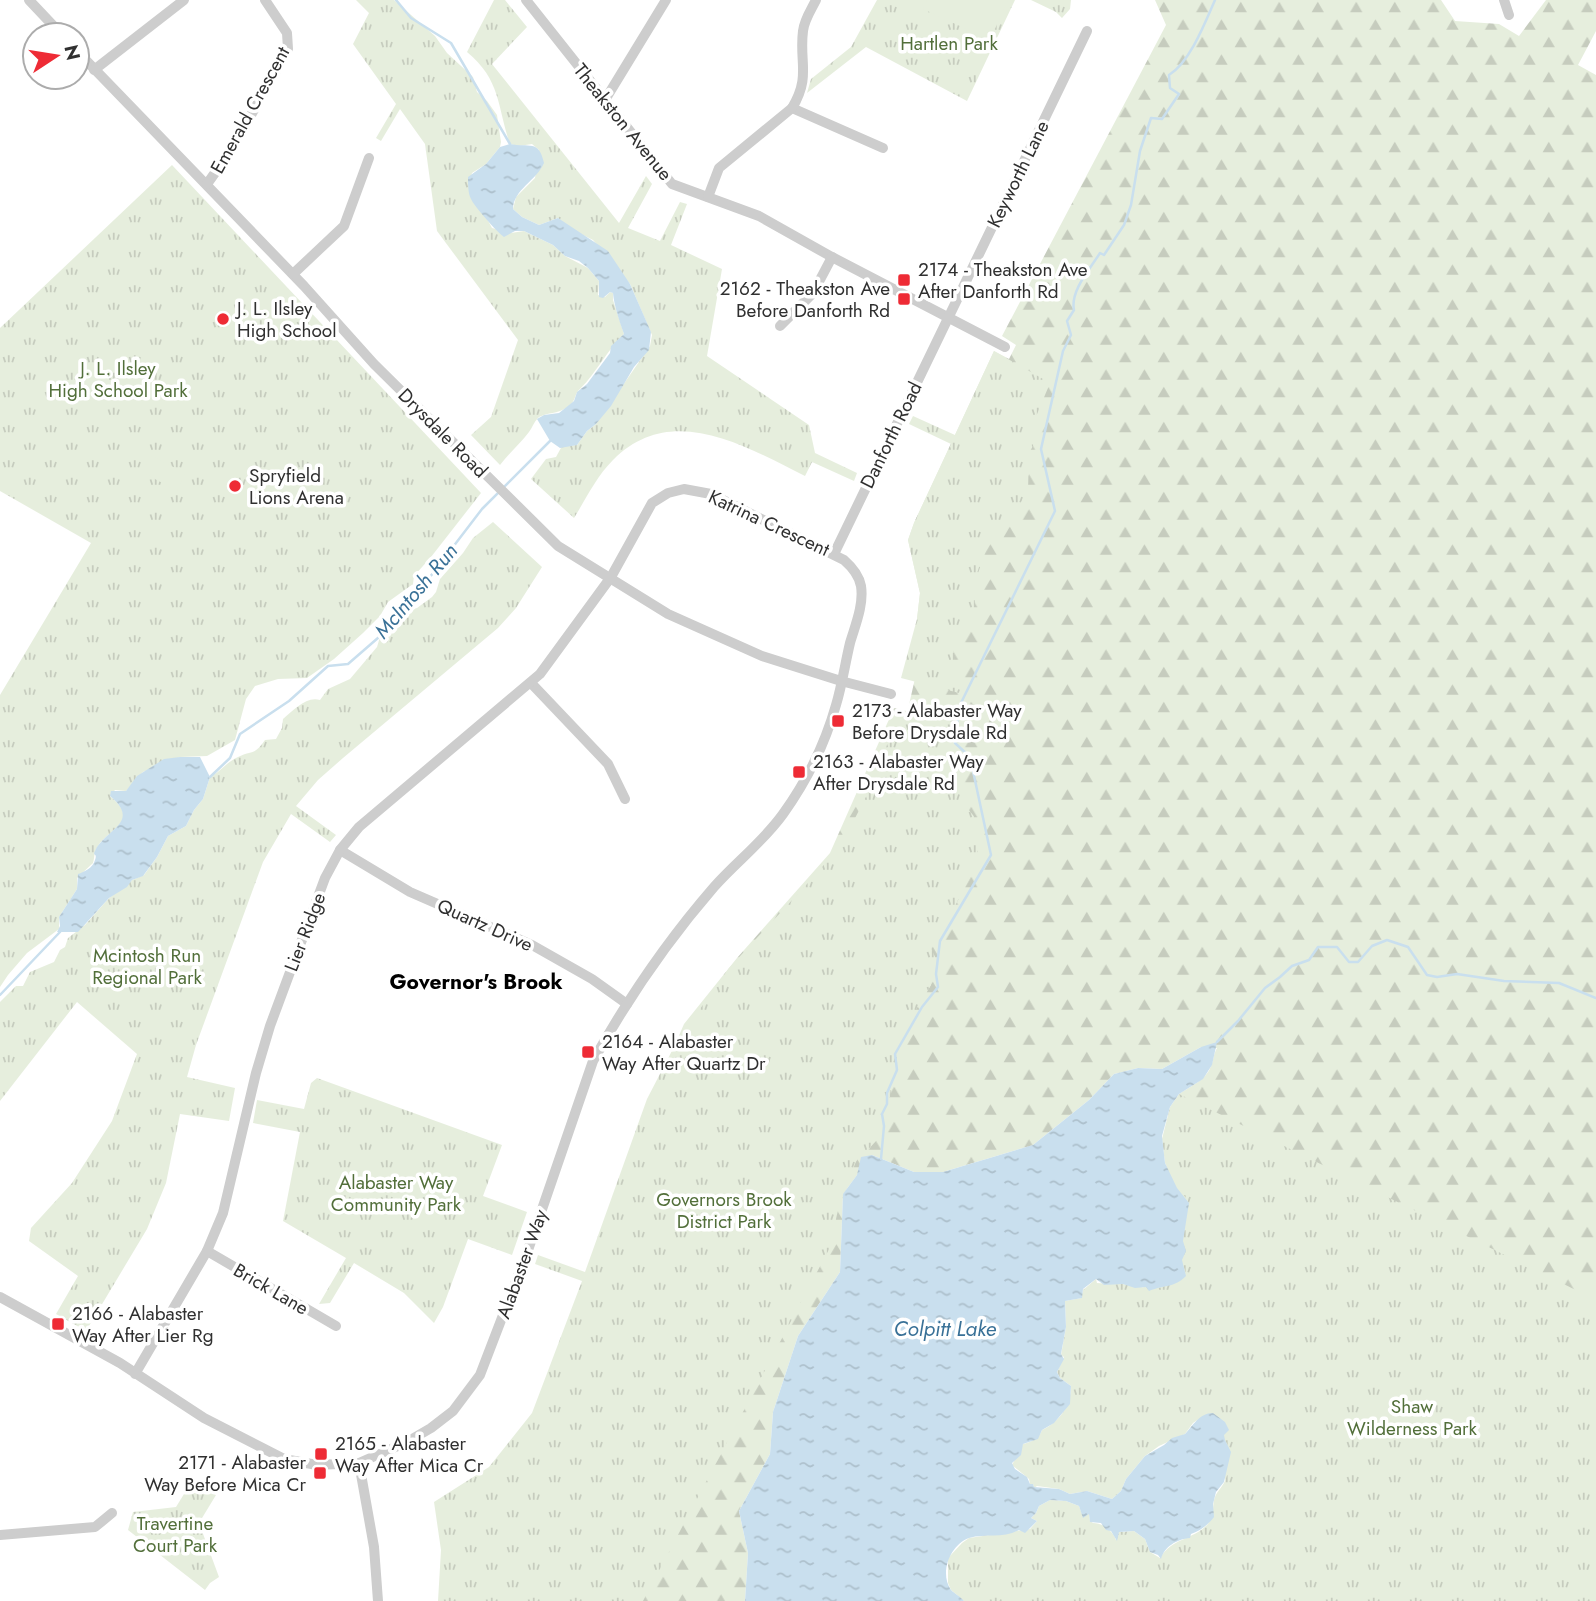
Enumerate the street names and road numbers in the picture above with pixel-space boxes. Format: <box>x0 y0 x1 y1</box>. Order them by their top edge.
street label: Emerald Crescent <box>204 41 296 179</box>
street label: Theakston Avenue <box>567 58 679 186</box>
street label: Keyworth Lane <box>980 116 1056 232</box>
street label: Danforth Road <box>854 377 928 493</box>
street label: Drysdale Road <box>392 382 494 484</box>
street label: Katrina Crescent <box>704 483 834 563</box>
street label: Lier Ridge <box>278 888 332 975</box>
street label: Quartz Drive <box>433 892 537 958</box>
street label: Alabaster Way <box>490 1205 554 1322</box>
street label: Brick Lane <box>228 1257 314 1321</box>

